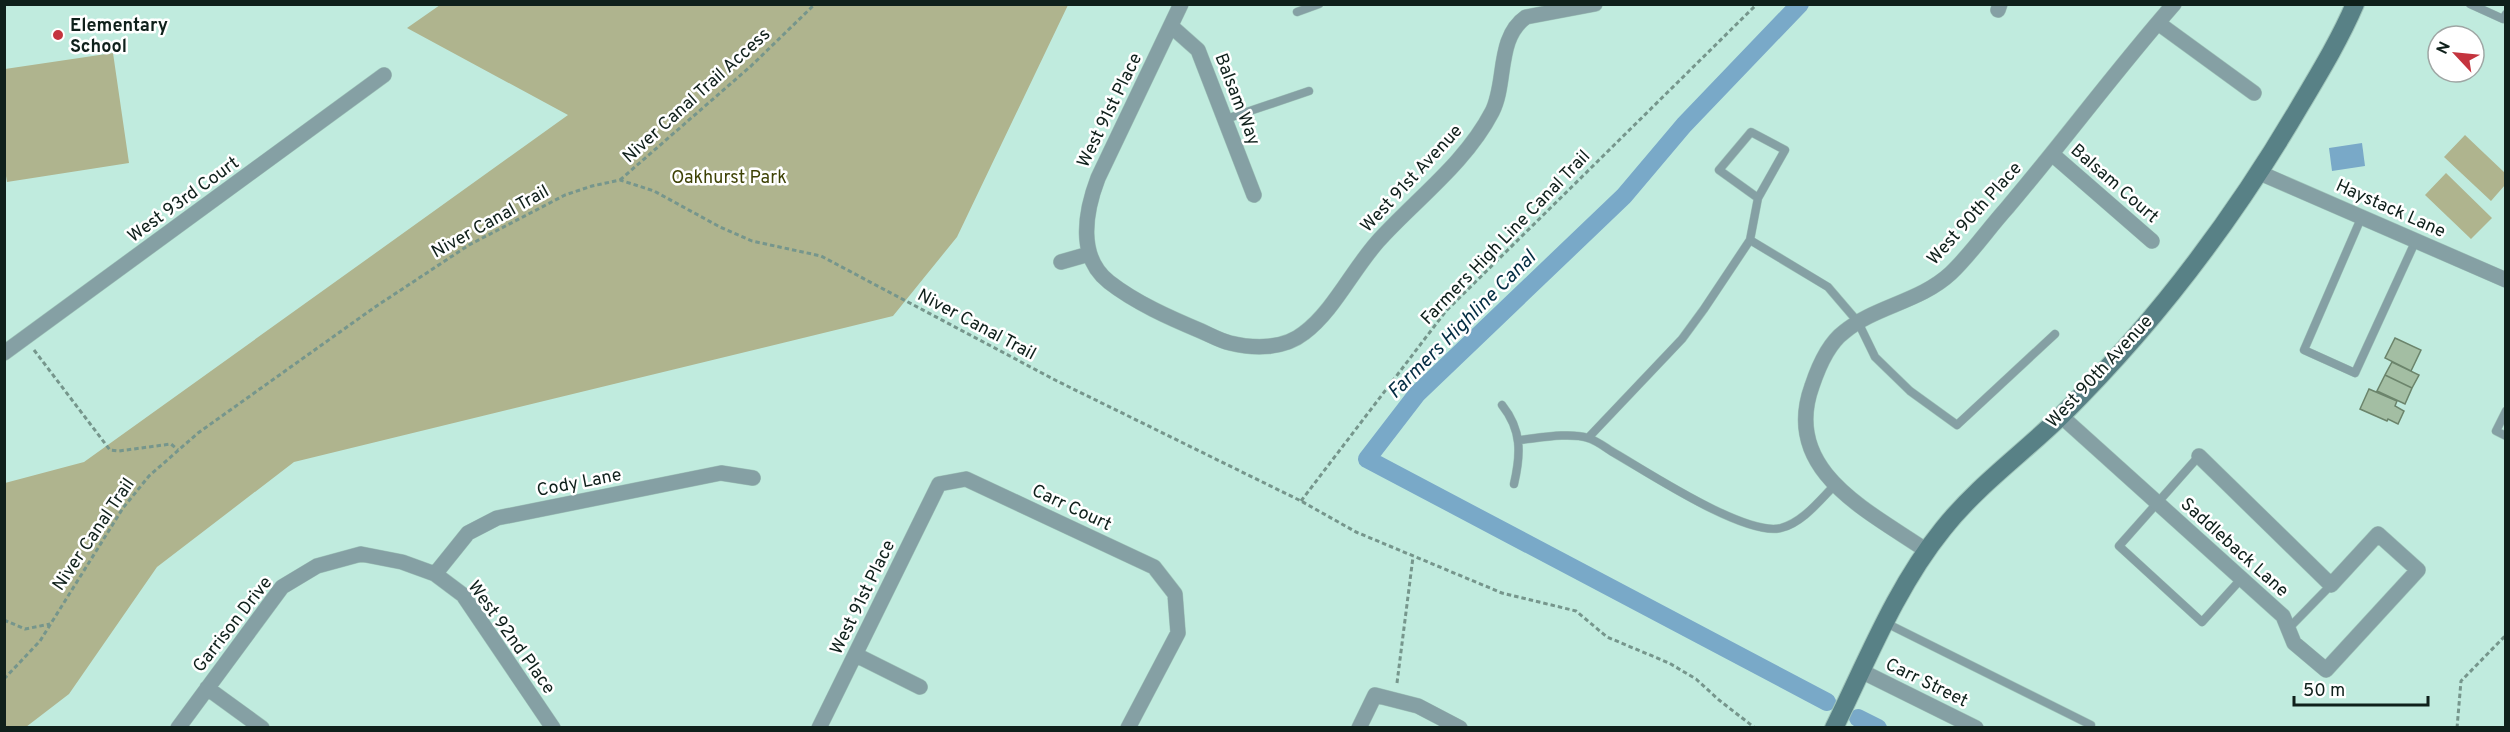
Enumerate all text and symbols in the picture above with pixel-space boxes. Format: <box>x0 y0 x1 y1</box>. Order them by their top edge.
place label: Elementary School <box>70 15 168 59</box>
street label: Niver Canal Trail Access <box>618 24 776 169</box>
north arrow <box>2426 24 2486 84</box>
marker: Elementary School <box>51 28 65 42</box>
text: N <box>2433 39 2456 58</box>
street label: West 91st Place <box>1073 50 1148 172</box>
street label: Balsam Way <box>1209 50 1265 149</box>
street label: West 91st Avenue <box>1356 120 1468 238</box>
street label: Balsam Court <box>2065 139 2163 229</box>
street label: Farmers High Line Canal Trail <box>1416 146 1596 330</box>
street label: West 93rd Court <box>124 152 244 248</box>
street label: West 90th Place <box>1923 158 2028 270</box>
park label: Oakhurst Park <box>671 167 787 190</box>
street label: Haystack Lane <box>2332 175 2449 244</box>
street label: Niver Canal Trail <box>428 180 554 264</box>
water label: Farmers Highline Canal <box>1383 245 1543 405</box>
street label: Niver Canal Trail <box>913 284 1040 366</box>
street label: West 90th Avenue <box>2042 311 2158 433</box>
street label: Cody Lane <box>535 464 624 503</box>
street label: Niver Canal Trail <box>48 474 140 596</box>
street label: Carr Court <box>1028 480 1115 537</box>
street label: Saddleback Lane <box>2175 493 2293 603</box>
street label: West 91st Place <box>826 537 901 659</box>
street label: Garrison Drive <box>188 572 278 678</box>
street label: West 92nd Place <box>462 577 560 699</box>
street label: Carr Street <box>1881 653 1971 713</box>
scale bar <box>2294 669 2428 707</box>
text: 50 m <box>2303 680 2345 703</box>

